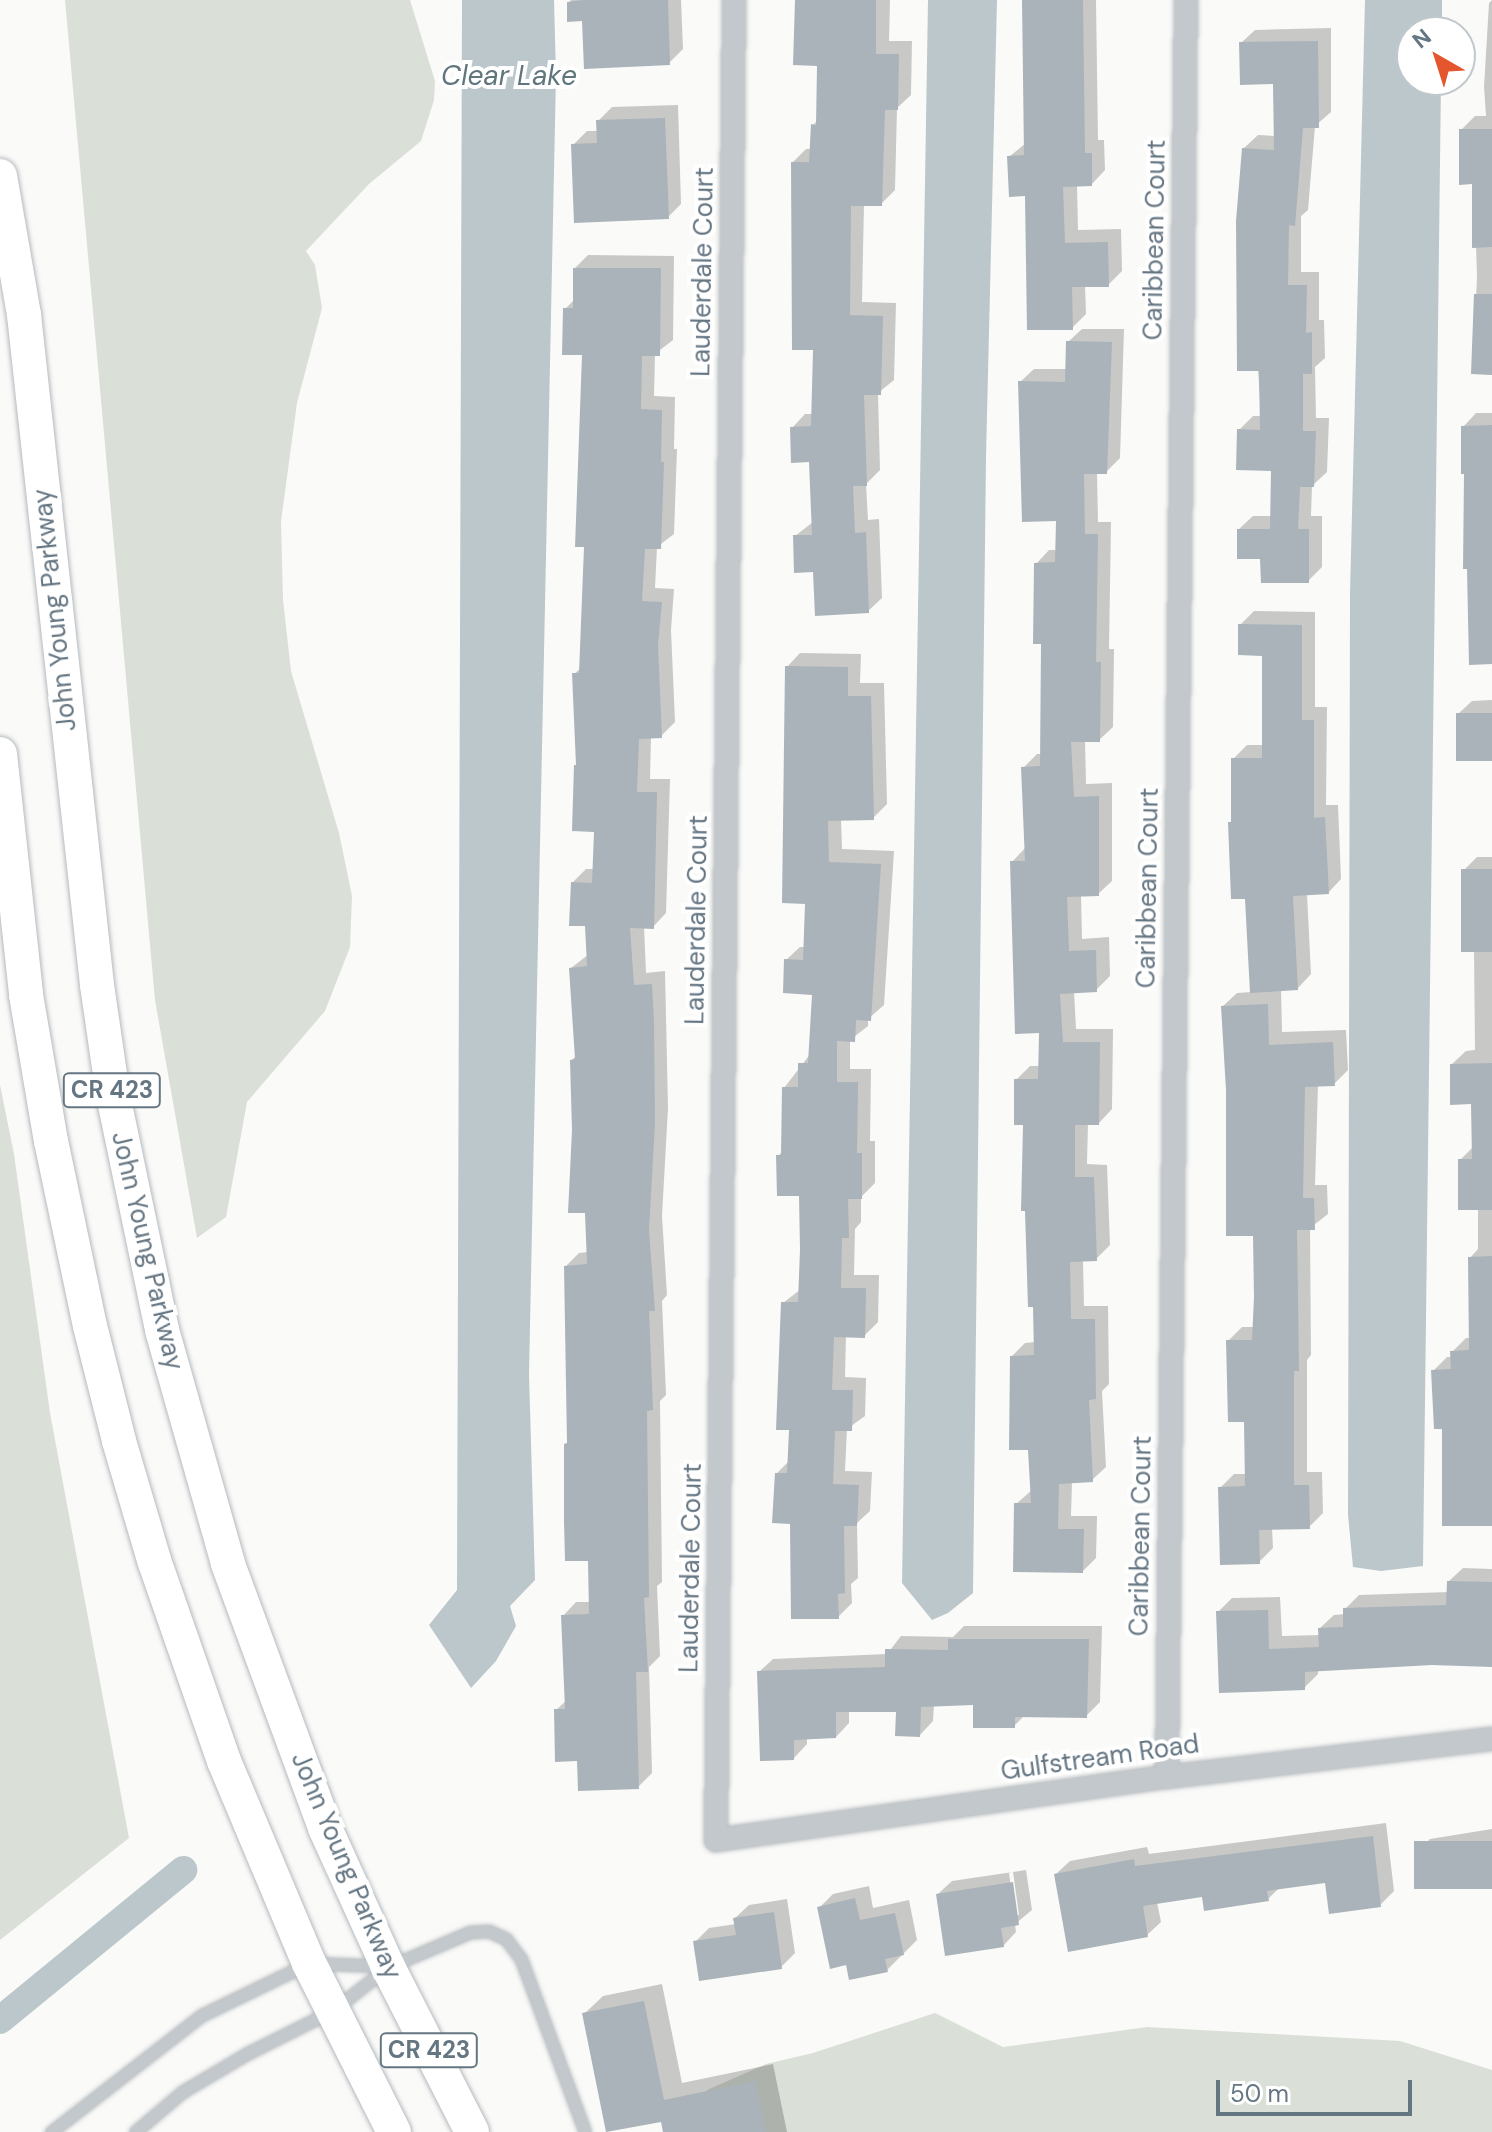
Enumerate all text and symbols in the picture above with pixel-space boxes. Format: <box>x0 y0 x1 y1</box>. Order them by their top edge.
north arrow <box>1396 16 1476 96</box>
text: N <box>1406 22 1437 55</box>
water label: Clear Lake <box>441 59 577 93</box>
street label: Caribbean Court <box>1138 139 1172 341</box>
street label: Lauderdale Court <box>686 167 720 377</box>
street label: John Young Parkway <box>27 487 83 733</box>
street label: Caribbean Court <box>1131 787 1165 989</box>
street label: Lauderdale Court <box>680 815 714 1025</box>
road number: CR 423 <box>62 1070 162 1110</box>
street label: John Young Parkway <box>104 1129 190 1373</box>
street label: Caribbean Court <box>1124 1435 1158 1637</box>
street label: Lauderdale Court <box>674 1463 708 1673</box>
street label: Gulfstream Road <box>999 1729 1201 1787</box>
street label: John Young Parkway <box>284 1748 408 1984</box>
road number: CR 423 <box>379 2030 479 2070</box>
scale bar <box>1220 2064 1416 2114</box>
text: 50 m <box>1230 2078 1289 2109</box>

